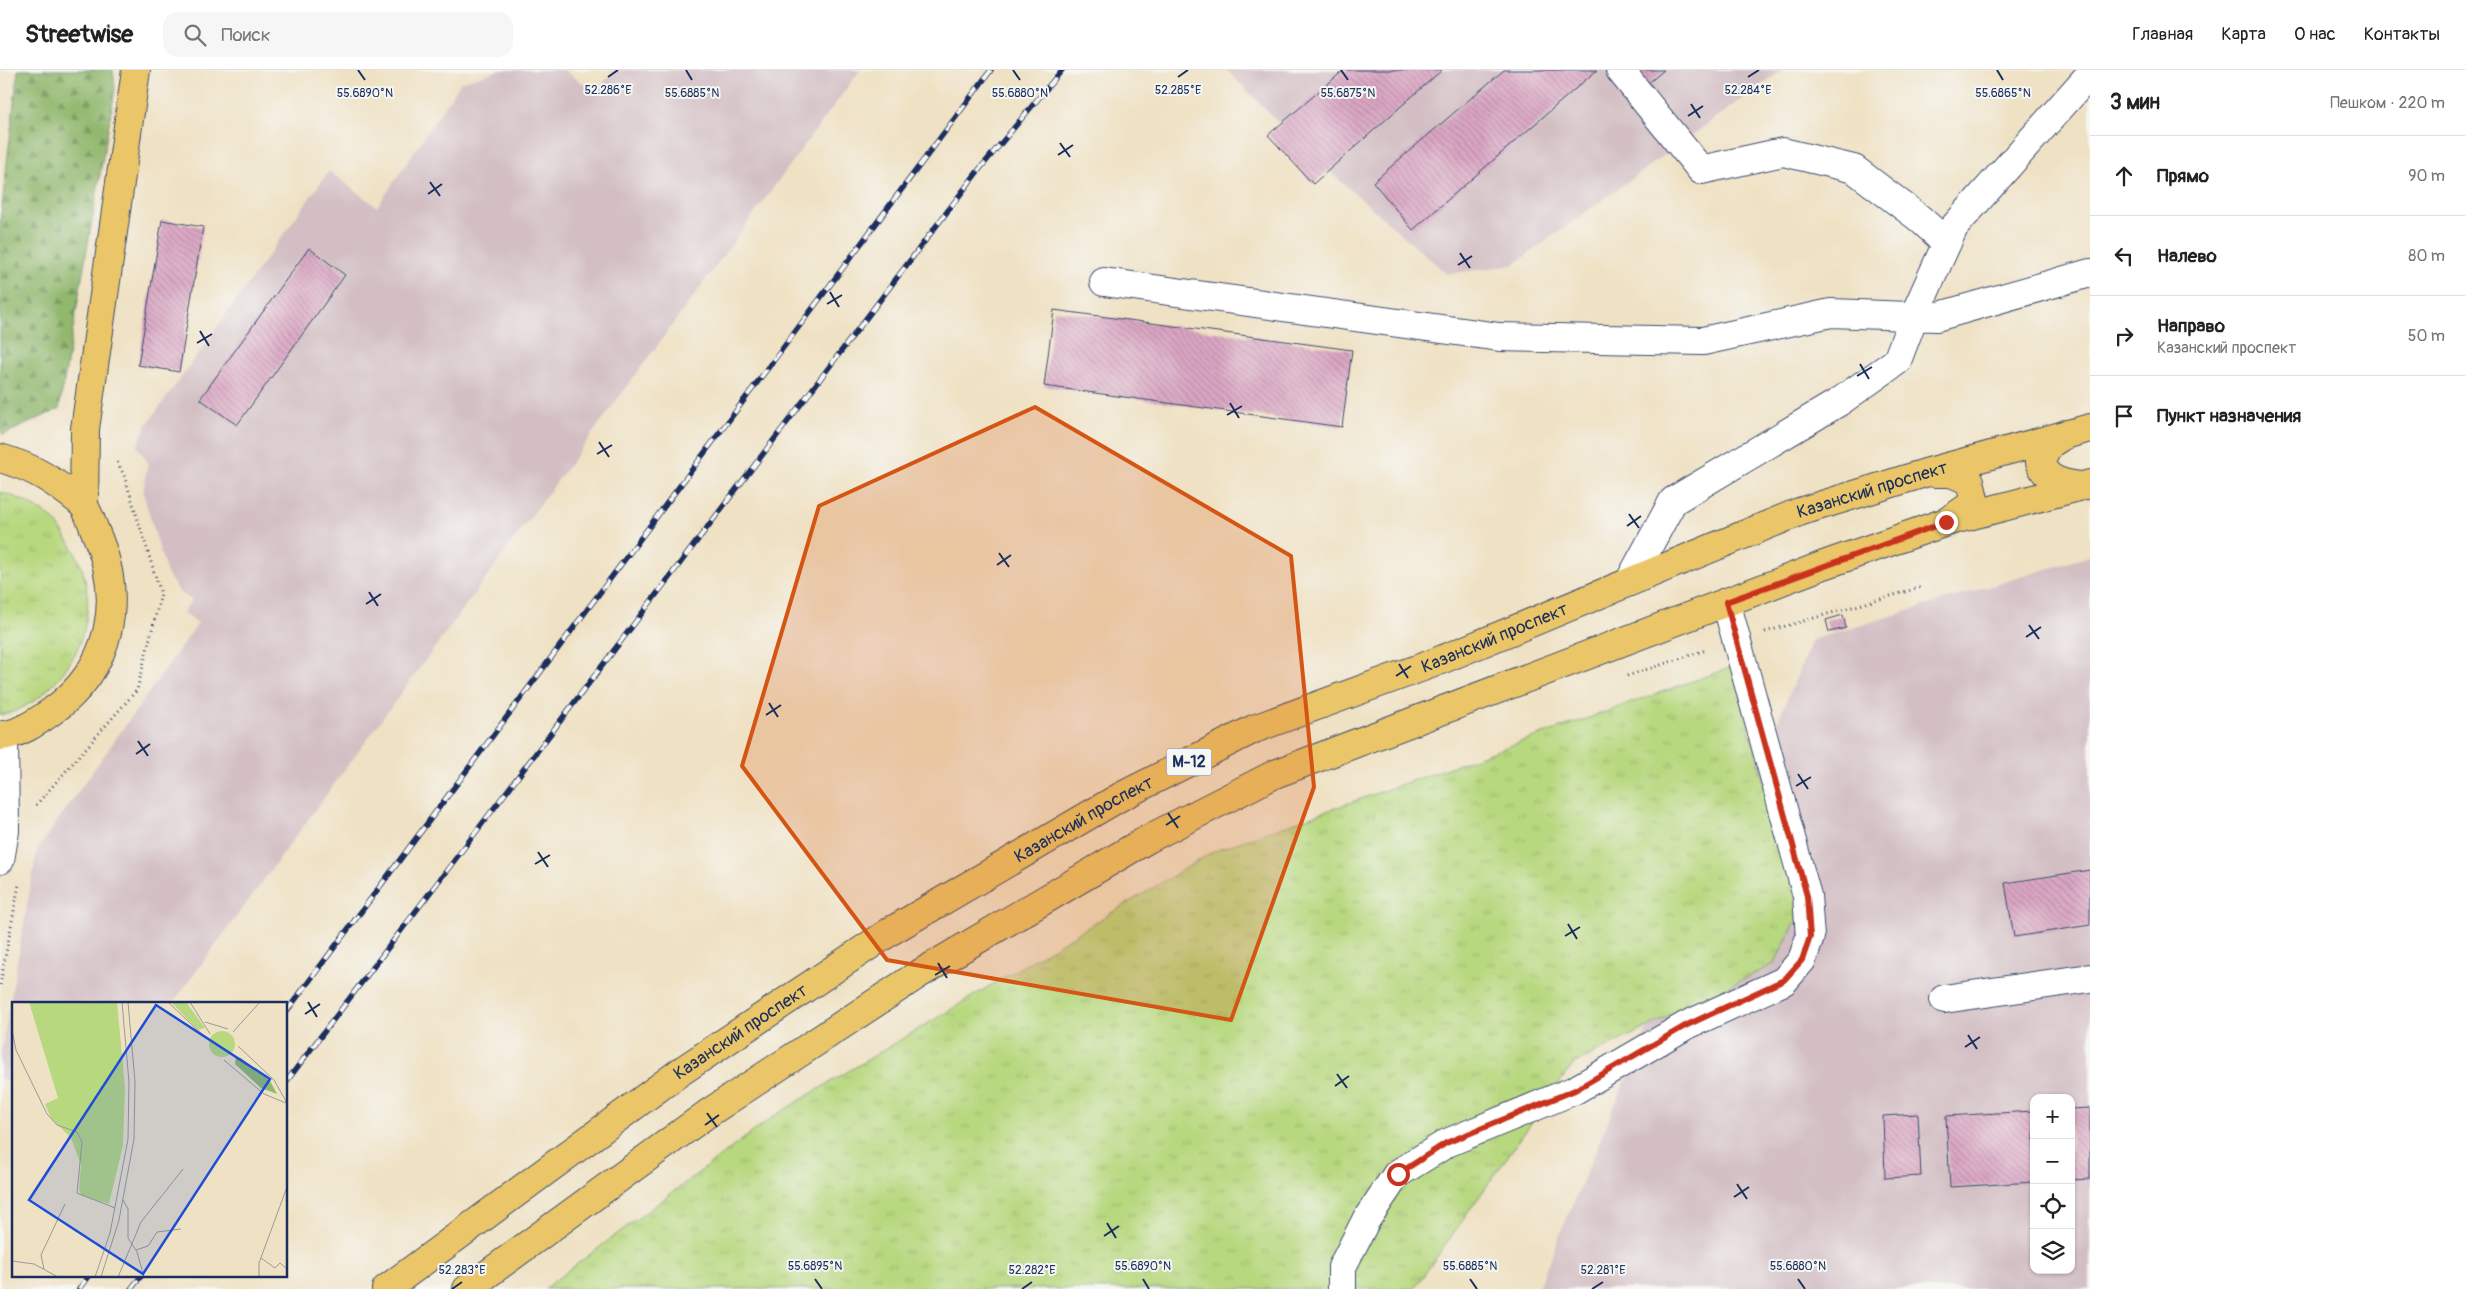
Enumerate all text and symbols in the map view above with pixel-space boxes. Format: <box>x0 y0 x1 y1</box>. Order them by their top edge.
search box <box>163 12 513 57</box>
text: Streetwise <box>25 20 133 49</box>
icon: search <box>181 21 209 49</box>
text: Поиск <box>221 23 271 47</box>
text: Главная <box>2132 23 2193 46</box>
text: Карта <box>2221 23 2266 46</box>
text: О нас <box>2294 23 2336 46</box>
text: Контакты <box>2364 23 2440 46</box>
text: 52.286°E <box>584 83 632 98</box>
text: 52.285°E <box>1155 83 1201 98</box>
text: 52.284°E <box>1724 83 1772 98</box>
text: 55.6890°N <box>337 86 393 101</box>
text: 55.6885°N <box>665 86 719 101</box>
text: 55.6880°N <box>992 86 1048 101</box>
text: 55.6875°N <box>1321 86 1375 101</box>
text: 55.6865°N <box>1975 86 2031 101</box>
text: 3 мин <box>2110 89 2160 116</box>
text: Пешком · 220 m <box>2330 93 2445 113</box>
icon: ahead <box>2110 162 2138 190</box>
text: Прямо <box>2157 164 2209 188</box>
text: 90 m <box>2408 166 2445 186</box>
icon: left <box>2110 242 2138 270</box>
text: Налево <box>2157 244 2217 268</box>
text: 80 m <box>2408 246 2445 266</box>
text: Направо <box>2157 314 2225 338</box>
icon: right <box>2110 322 2138 350</box>
text: 50 m <box>2408 326 2445 346</box>
text: Казанский проспект <box>2157 338 2296 358</box>
icon: arrive <box>2110 402 2138 430</box>
text: Пункт назначения <box>2157 404 2301 428</box>
street label: Казанский проспект <box>1794 456 1950 524</box>
route end <box>1935 511 1958 534</box>
street label: Казанский проспект <box>1418 597 1571 678</box>
road number: М-12 <box>1166 749 1212 776</box>
street label: Казанский проспект <box>1010 771 1157 868</box>
street label: Казанский проспект <box>669 979 812 1085</box>
inset map <box>12 1002 288 1276</box>
map controls <box>2030 1094 2075 1274</box>
button: + <box>2030 1094 2075 1139</box>
button: − <box>2030 1139 2075 1184</box>
route start <box>1387 1163 1410 1186</box>
button: locate <box>2030 1184 2075 1229</box>
button: layers <box>2030 1229 2075 1274</box>
text: 55.6895°N <box>788 1259 842 1274</box>
text: 55.6890°N <box>1115 1259 1171 1274</box>
text: 55.6885°N <box>1443 1259 1497 1274</box>
text: 55.6880°N <box>1770 1259 1826 1274</box>
text: 52.283°E <box>439 1263 485 1278</box>
text: 52.282°E <box>1009 1263 1055 1278</box>
text: 52.281°E <box>1581 1263 1625 1278</box>

